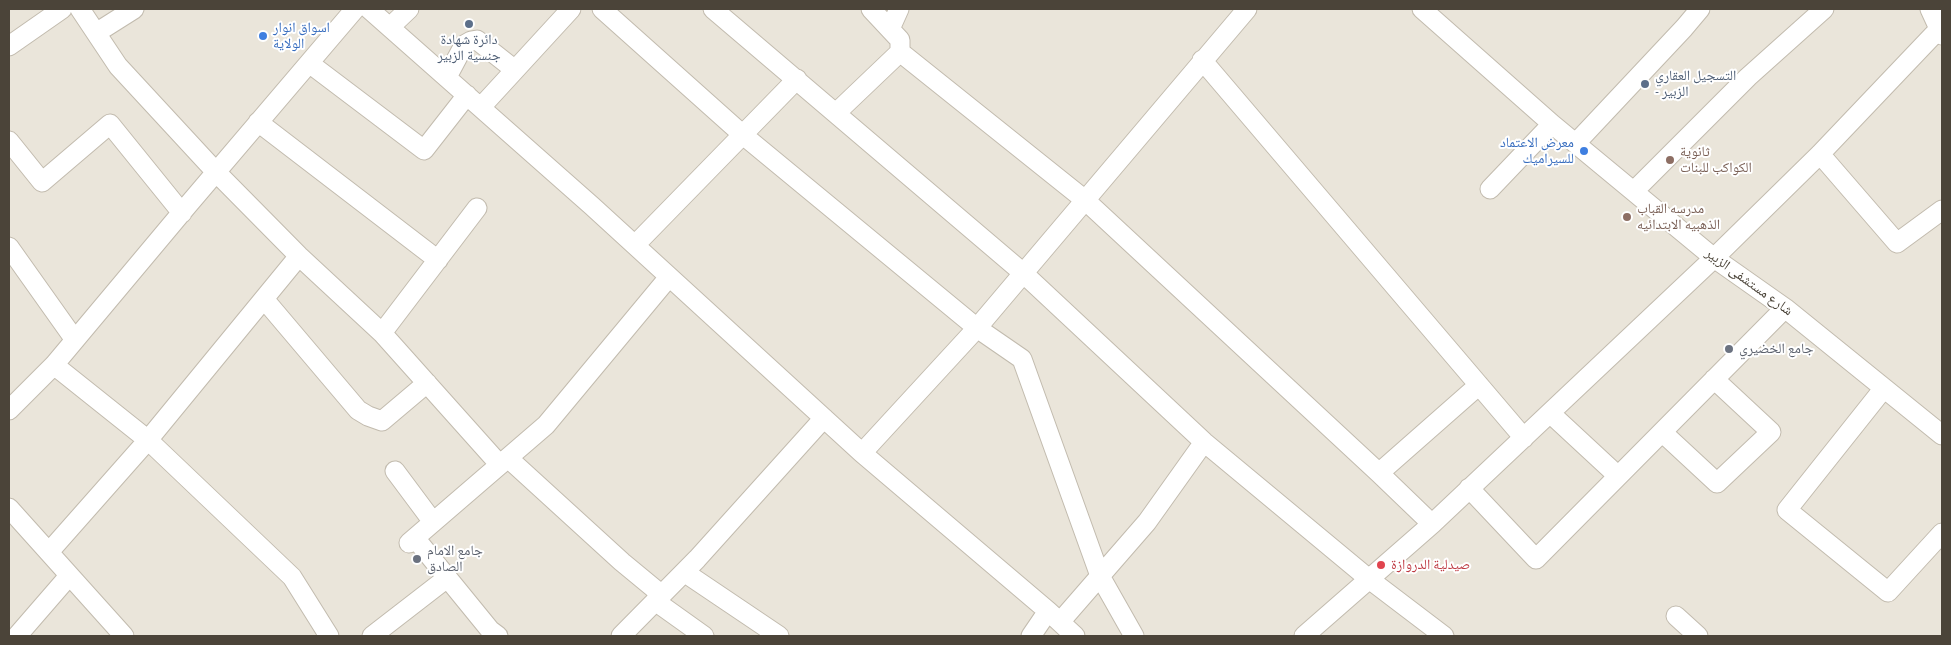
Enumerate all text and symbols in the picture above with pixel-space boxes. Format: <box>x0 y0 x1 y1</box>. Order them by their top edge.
marker: دائرة شهادة جنسية الزبير <box>463 18 475 30</box>
place label: اسواق انوار الولاية <box>273 20 330 52</box>
marker: اسواق انوار الولاية <box>257 30 269 42</box>
place label: دائرة شهادة جنسية الزبير <box>437 32 501 64</box>
place label: التسجيل العقاري - الزبير <box>1655 68 1736 100</box>
marker: التسجيل العقاري - الزبير <box>1639 78 1651 90</box>
place label: معرض الاعتماد للسيراميك <box>1500 135 1574 168</box>
place label: ثانوية الكواكب للبنات <box>1680 144 1752 176</box>
marker: معرض الاعتماد للسيراميك <box>1578 145 1590 157</box>
marker: ثانوية الكواكب للبنات <box>1664 154 1676 166</box>
place label: مدرسه القباب الذهبيه الابتدائيه <box>1637 201 1720 233</box>
marker: مدرسه القباب الذهبيه الابتدائيه <box>1621 211 1633 223</box>
street label: شارع مستشفى الزبير <box>1702 245 1796 319</box>
place label: جامع الخضيري <box>1739 341 1813 357</box>
marker: جامع الخضيري <box>1723 343 1735 355</box>
place label: جامع الامام الصادق <box>427 543 483 576</box>
marker: جامع الامام الصادق <box>411 553 423 565</box>
place label: صيدلية الدروازة <box>1391 557 1470 573</box>
marker: صيدلية الدروازة <box>1375 559 1387 571</box>

